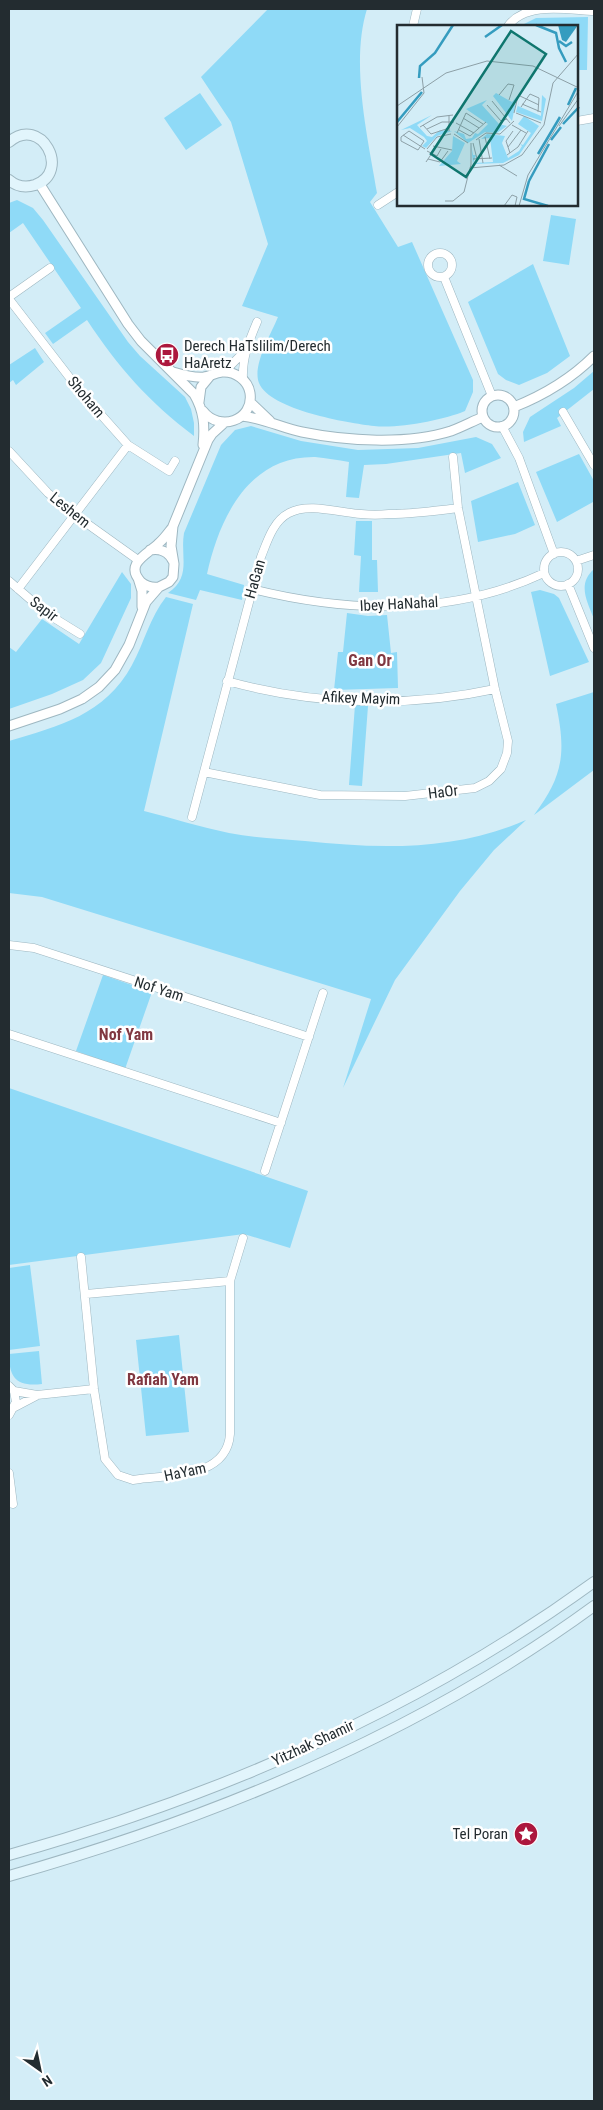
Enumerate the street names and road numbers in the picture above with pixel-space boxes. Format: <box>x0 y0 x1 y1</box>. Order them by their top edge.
street label: Shoham <box>64 373 108 421</box>
street label: Leshem <box>46 488 94 532</box>
street label: HaGan <box>241 557 269 601</box>
street label: Sapir <box>26 593 62 626</box>
street label: Ibey HaNahal <box>359 593 439 615</box>
street label: Afikey Mayim <box>321 688 401 708</box>
street label: HaOr <box>427 781 459 803</box>
street label: Nof Yam <box>132 973 186 1005</box>
street label: HaYam <box>162 1459 208 1485</box>
street label: Yitzhak Shamir <box>269 1716 357 1770</box>

